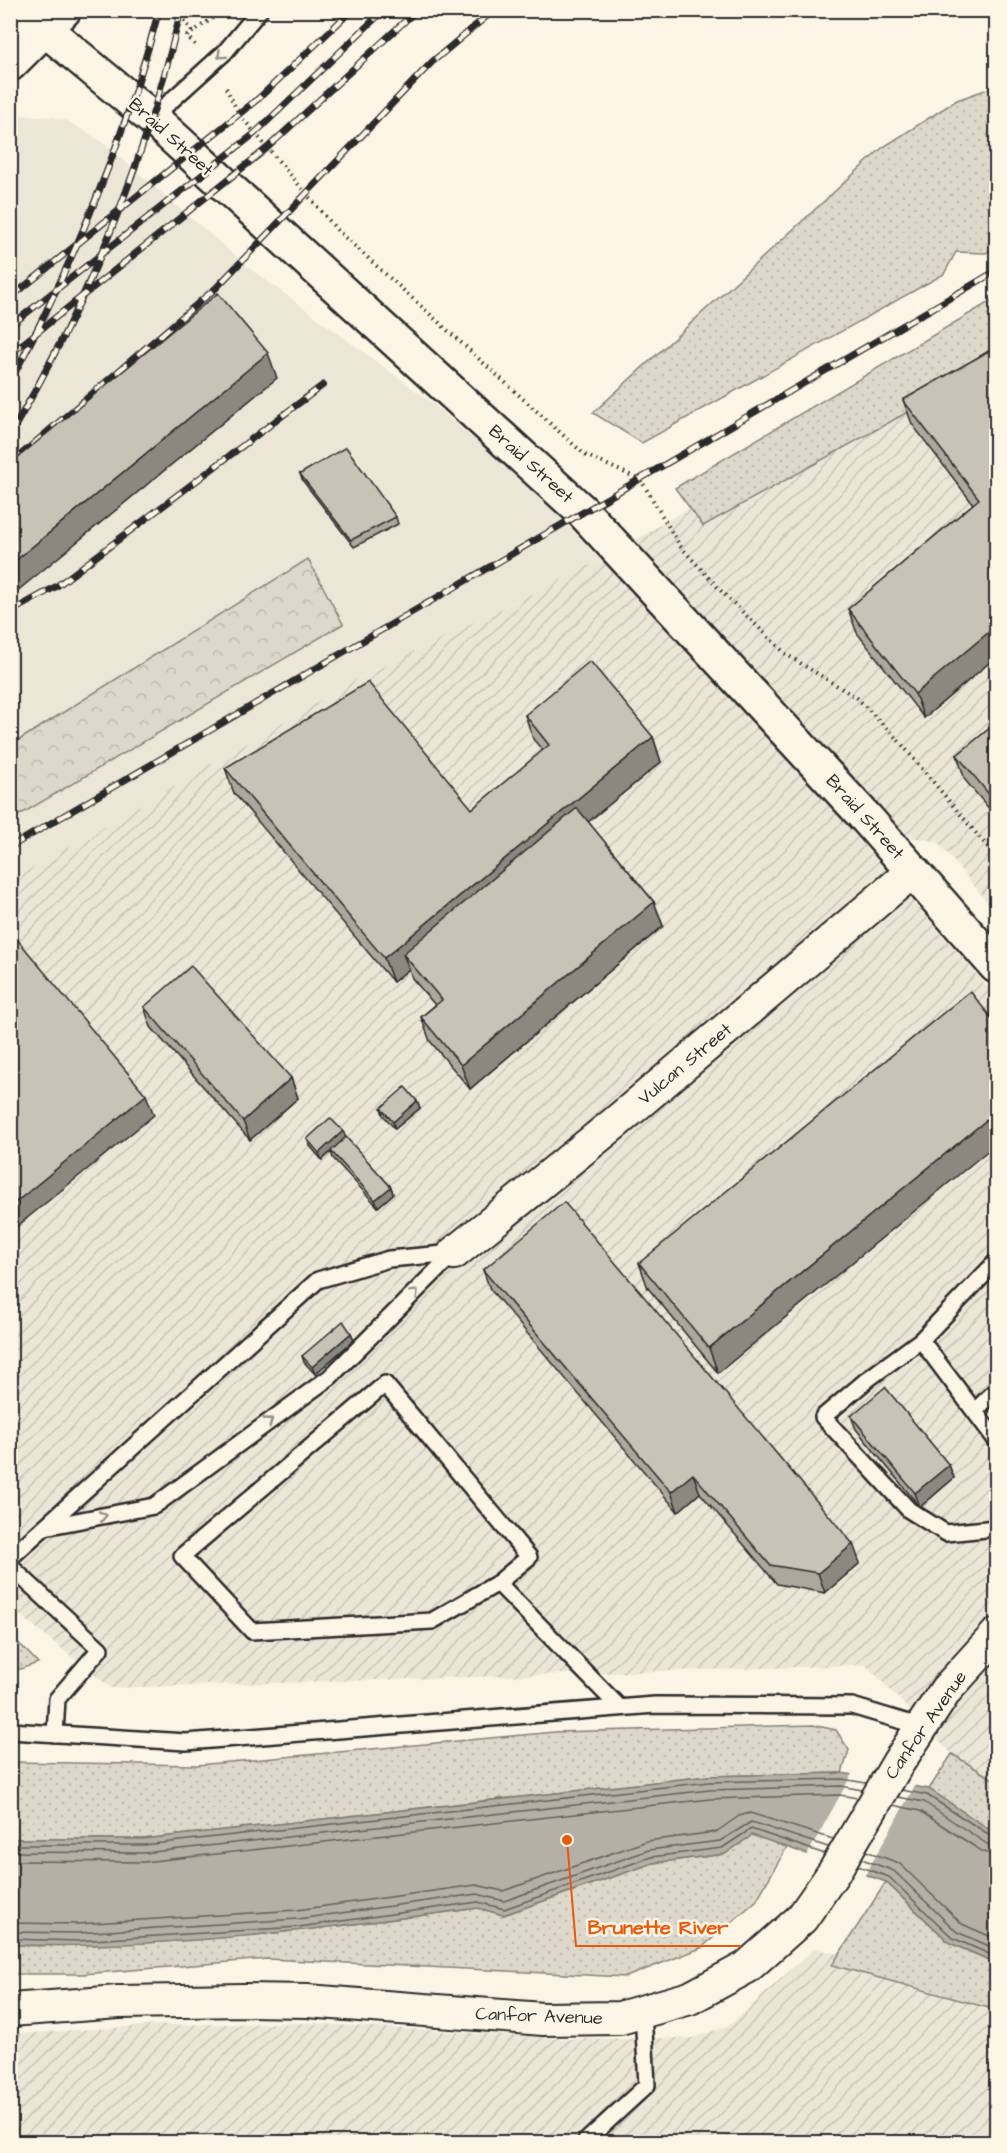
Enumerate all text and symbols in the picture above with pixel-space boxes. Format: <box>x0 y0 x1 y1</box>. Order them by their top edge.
one-way arrow <box>218 47 229 58</box>
street label: Braid Street <box>123 92 220 182</box>
street label: Braid Street <box>483 419 580 509</box>
street label: Braid Street <box>820 769 910 866</box>
street label: Vulcan Street <box>633 1017 738 1111</box>
one-way arrow <box>407 1289 418 1300</box>
one-way arrow <box>262 1418 273 1429</box>
one-way arrow <box>97 1510 107 1523</box>
street label: Canfor Avenue <box>879 1665 973 1784</box>
callout: Brunette River <box>576 1908 741 1946</box>
text: Brunette River <box>588 1914 729 1942</box>
street label: Canfor Avenue <box>475 2001 603 2031</box>

